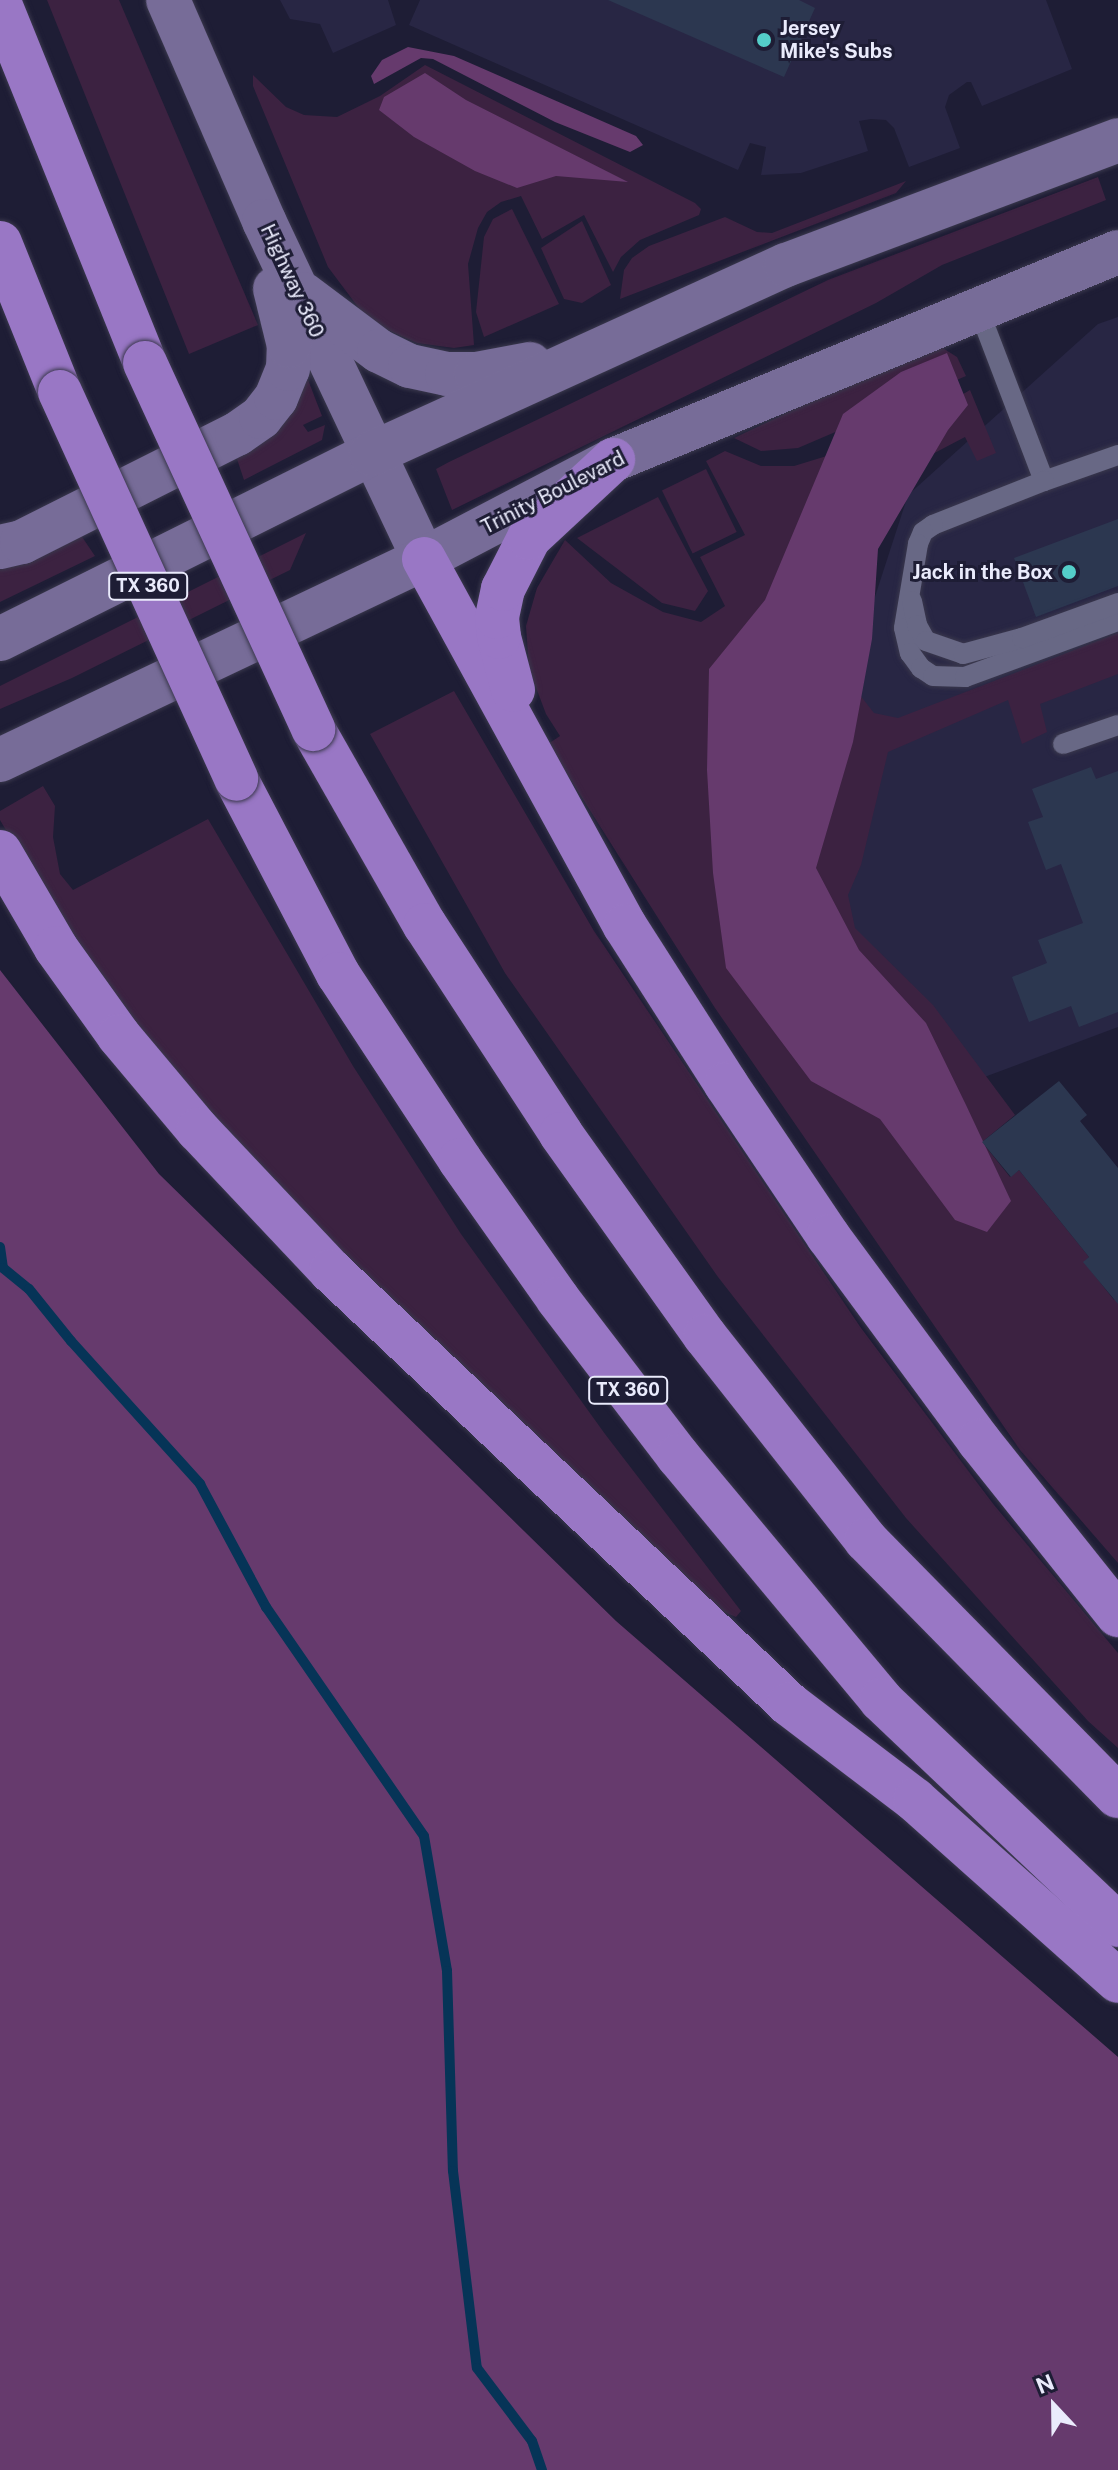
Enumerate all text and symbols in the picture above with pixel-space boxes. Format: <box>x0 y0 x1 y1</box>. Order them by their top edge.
place label: Jersey Mike's Subs <box>780 16 893 63</box>
marker: Jersey Mike's Subs <box>755 31 773 49</box>
street label: Highway 360 <box>255 220 329 342</box>
street label: Trinity Boulevard <box>477 447 629 539</box>
place label: Jack in the Box <box>912 560 1053 584</box>
marker: Jack in the Box <box>1060 563 1078 581</box>
road number: TX 360 <box>108 572 188 600</box>
road number: TX 360 <box>588 1376 668 1404</box>
north arrow <box>1014 2366 1094 2446</box>
text: N <box>1032 2368 1058 2399</box>

